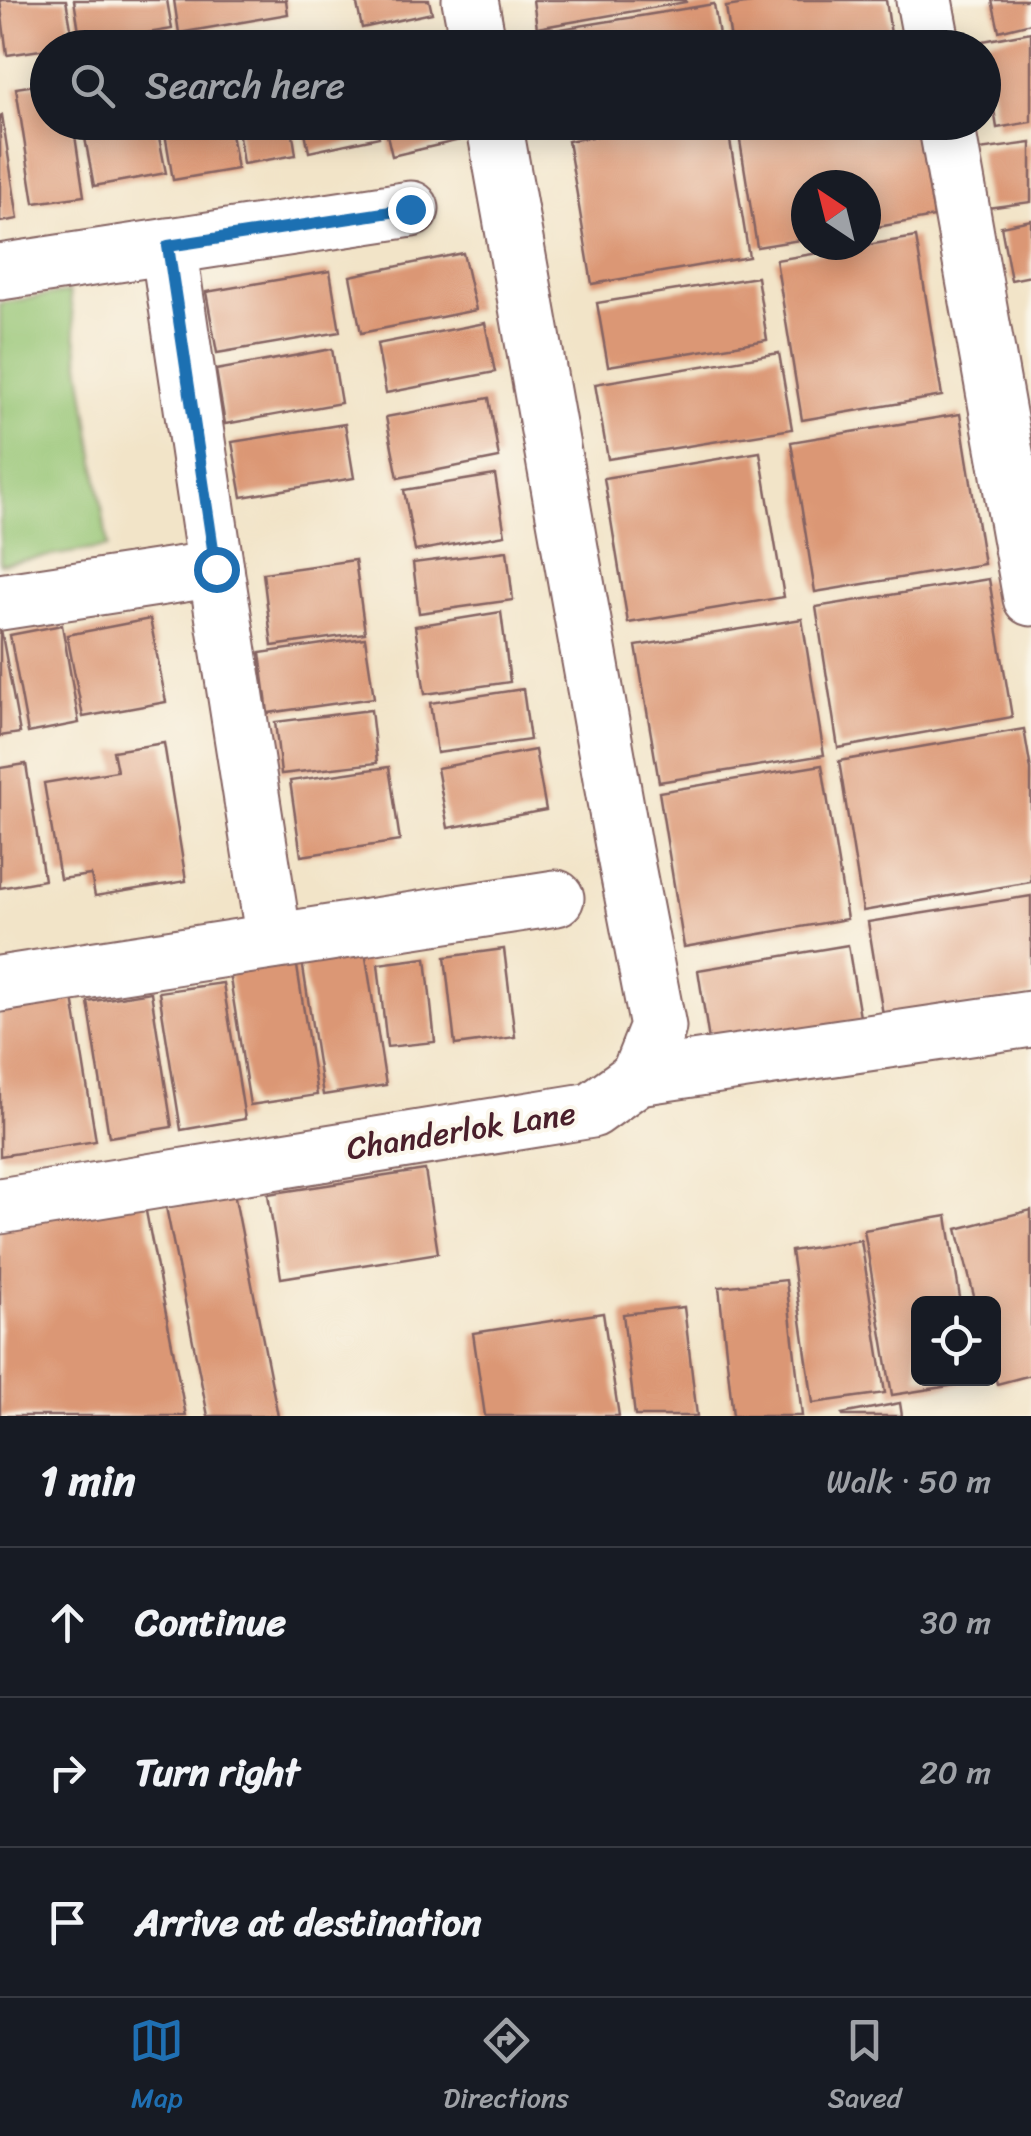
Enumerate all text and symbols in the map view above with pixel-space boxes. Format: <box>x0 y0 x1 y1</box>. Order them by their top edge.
search box <box>30 30 1001 140</box>
text: Search here <box>145 52 345 119</box>
icon: search <box>65 58 120 113</box>
north arrow <box>791 170 881 260</box>
route end <box>388 187 434 233</box>
route start <box>194 547 240 593</box>
street label: Chanderlok Lane <box>342 1085 580 1177</box>
map controls <box>911 1296 1001 1386</box>
button: locate <box>911 1296 1001 1386</box>
text: 1 min <box>40 1444 135 1518</box>
text: Walk · 50 m <box>826 1453 991 1510</box>
text: Continue <box>135 1589 286 1656</box>
text: 30 m <box>920 1594 991 1651</box>
icon: ahead <box>40 1595 95 1650</box>
text: Turn right <box>135 1739 300 1806</box>
text: 20 m <box>919 1744 991 1801</box>
icon: right <box>40 1745 95 1800</box>
text: Arrive at destination <box>135 1889 482 1956</box>
icon: arrive <box>40 1895 95 1950</box>
tab: Map <box>129 2013 184 2122</box>
tab: Directions <box>443 2013 569 2122</box>
tab: Saved <box>828 2013 902 2122</box>

